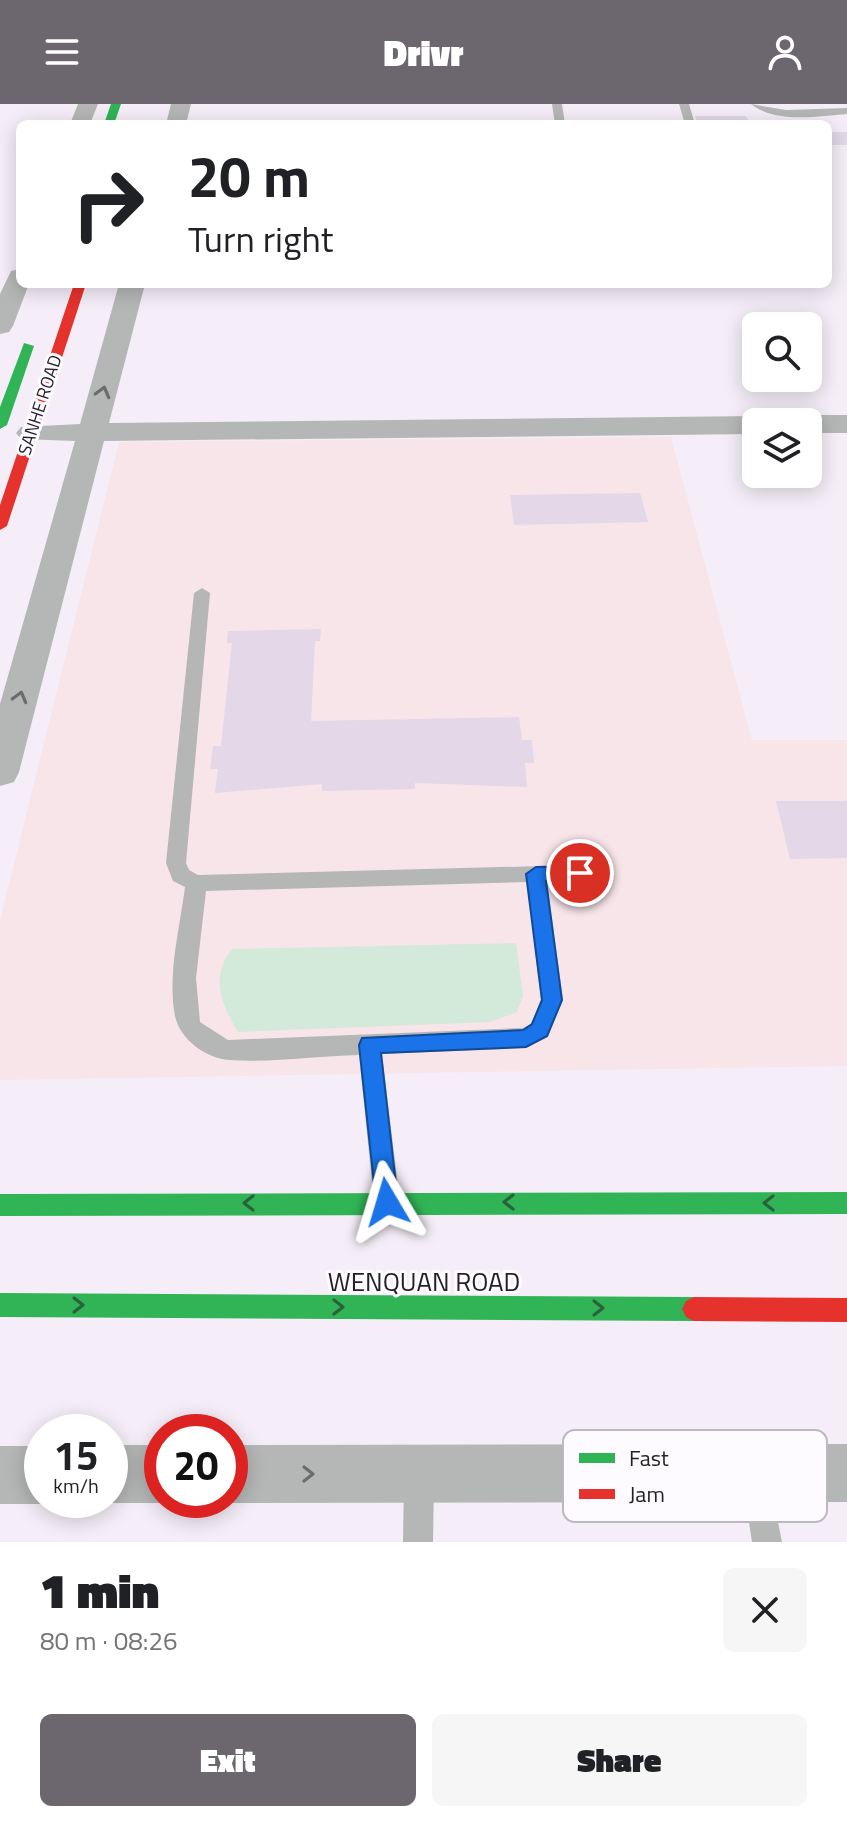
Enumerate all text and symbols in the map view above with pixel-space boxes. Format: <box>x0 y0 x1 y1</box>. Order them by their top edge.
text: Drivr <box>384 25 463 80</box>
icon: menu <box>40 30 84 74</box>
icon: person <box>763 30 807 74</box>
text: 20 m <box>188 134 310 219</box>
icon: right <box>56 152 160 256</box>
text: Turn right <box>188 211 333 266</box>
map controls <box>742 312 822 488</box>
button: search <box>742 312 822 392</box>
street label: SANHE ROAD <box>11 351 68 458</box>
one-way arrow <box>93 385 110 399</box>
button: layers <box>742 408 822 488</box>
one-way arrow <box>11 691 28 705</box>
pin <box>546 839 614 907</box>
icon: arrive <box>558 851 602 895</box>
position arrow <box>345 1160 429 1244</box>
one-way arrow <box>502 1193 515 1211</box>
one-way arrow <box>242 1194 255 1212</box>
one-way arrow <box>762 1194 775 1212</box>
street label: WENQUAN ROAD <box>328 1262 520 1301</box>
one-way arrow <box>72 1296 85 1314</box>
one-way arrow <box>332 1298 345 1316</box>
one-way arrow <box>592 1300 605 1317</box>
speed limit sign: 20 <box>144 1414 248 1518</box>
text: 15 <box>54 1425 98 1486</box>
legend <box>563 1430 827 1522</box>
text: Fast <box>629 1441 669 1475</box>
one-way arrow <box>302 1465 315 1483</box>
text: km/h <box>53 1470 99 1501</box>
text: Jam <box>629 1477 665 1511</box>
text: 1 min <box>40 1554 159 1627</box>
button: close <box>723 1568 807 1652</box>
text: 80 m · 08:26 <box>40 1621 178 1660</box>
button: Exit <box>40 1714 416 1806</box>
button: Share <box>432 1714 807 1806</box>

